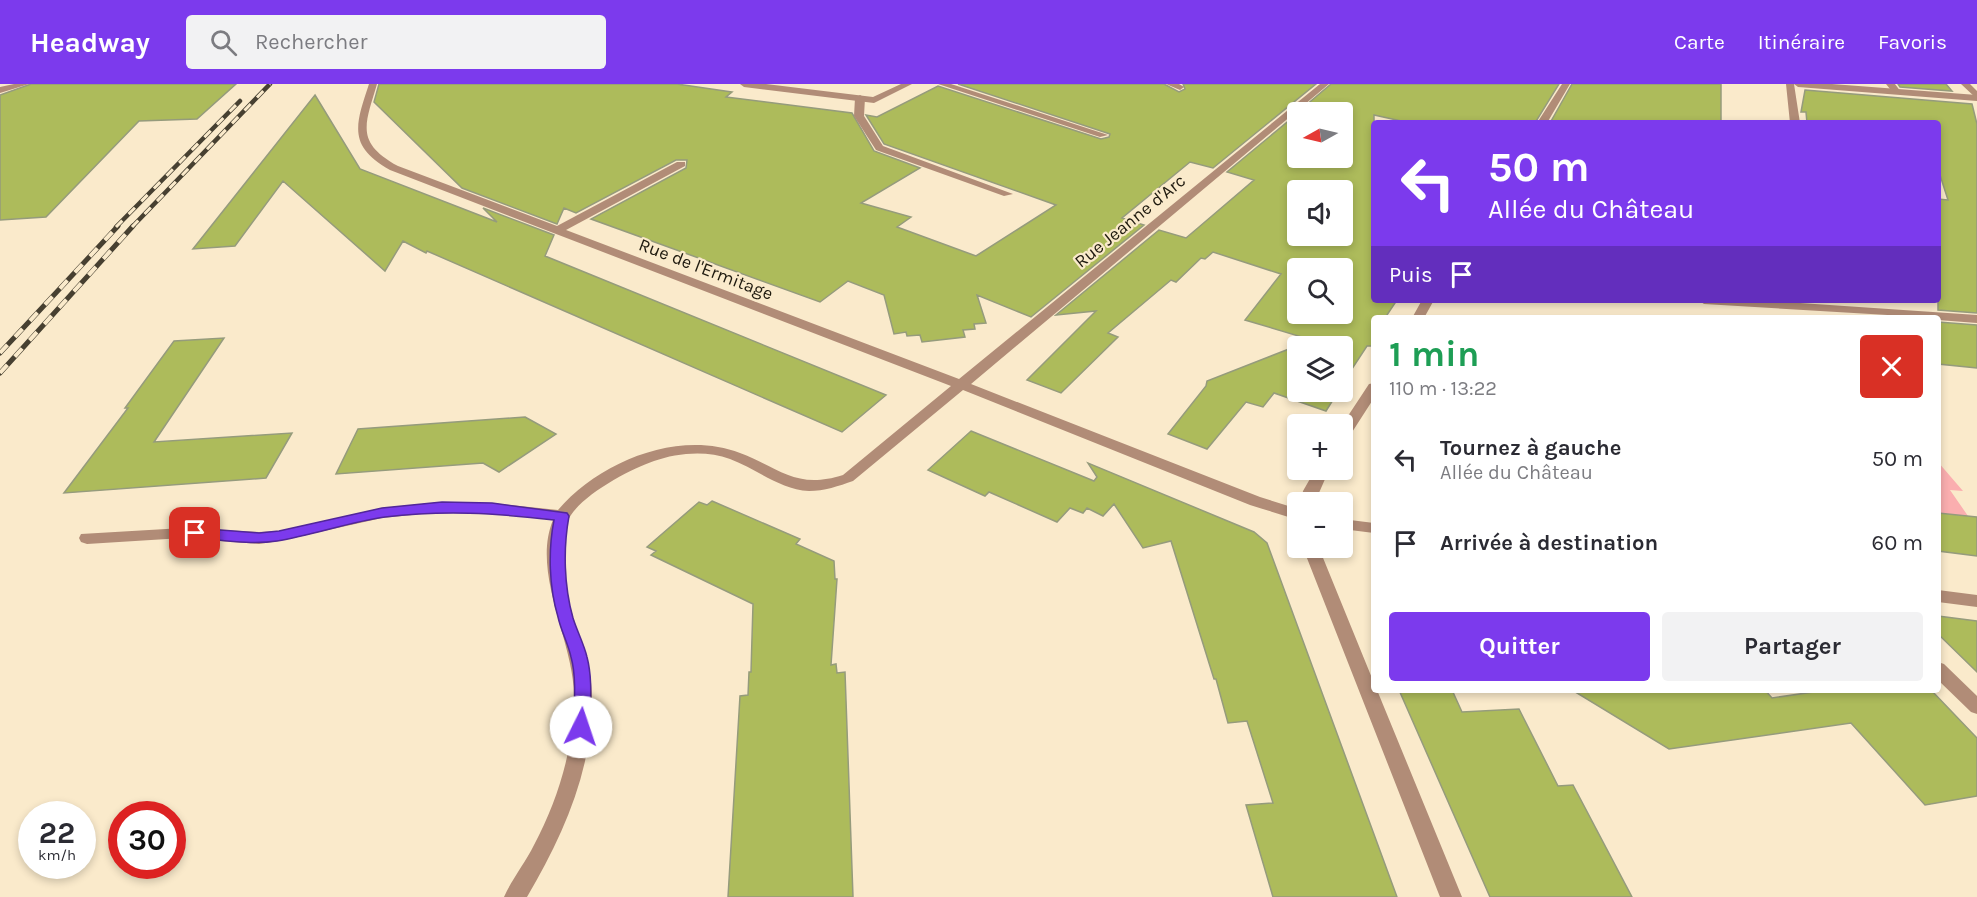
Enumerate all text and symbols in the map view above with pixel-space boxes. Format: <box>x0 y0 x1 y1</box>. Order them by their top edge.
search box <box>186 15 606 69</box>
text: Headway <box>30 26 150 59</box>
icon: search <box>207 26 240 59</box>
text: Rechercher <box>255 29 367 55</box>
text: Carte <box>1674 30 1725 54</box>
text: Itinéraire <box>1758 30 1845 54</box>
text: Favoris <box>1878 30 1947 54</box>
north arrow <box>1287 102 1353 168</box>
map controls <box>1287 102 1353 558</box>
text: 50 m <box>1488 142 1590 192</box>
icon: left <box>1389 144 1467 222</box>
street label: Rue Jeanne d'Arc <box>1070 170 1190 272</box>
button: sound <box>1287 180 1353 246</box>
text: Allée du Château <box>1488 193 1694 225</box>
street label: Rue de l'Ermitage <box>636 233 776 305</box>
button: search <box>1287 258 1353 324</box>
icon: arrive <box>1445 258 1478 291</box>
text: Puis <box>1389 262 1433 288</box>
text: 1 min <box>1389 333 1479 375</box>
button: close <box>1860 335 1923 398</box>
button: layers <box>1287 336 1353 402</box>
text: 110 m · 13:22 <box>1389 377 1497 400</box>
button: + <box>1287 414 1353 480</box>
text: Tournez à gauche <box>1440 435 1621 461</box>
icon: left <box>1389 443 1422 476</box>
text: 50 m <box>1872 446 1923 472</box>
text: Allée du Château <box>1440 461 1593 484</box>
button: − <box>1287 492 1353 558</box>
pin <box>169 507 220 558</box>
icon: arrive <box>178 516 211 549</box>
icon: arrive <box>1389 527 1422 560</box>
text: Arrivée à destination <box>1440 530 1658 556</box>
text: 60 m <box>1872 530 1923 556</box>
button: Quitter <box>1389 612 1650 681</box>
button: Partager <box>1662 612 1923 681</box>
position arrow <box>549 695 613 759</box>
speed limit sign: 30 <box>108 801 186 879</box>
text: 22 <box>39 815 75 851</box>
text: km/h <box>38 846 76 864</box>

